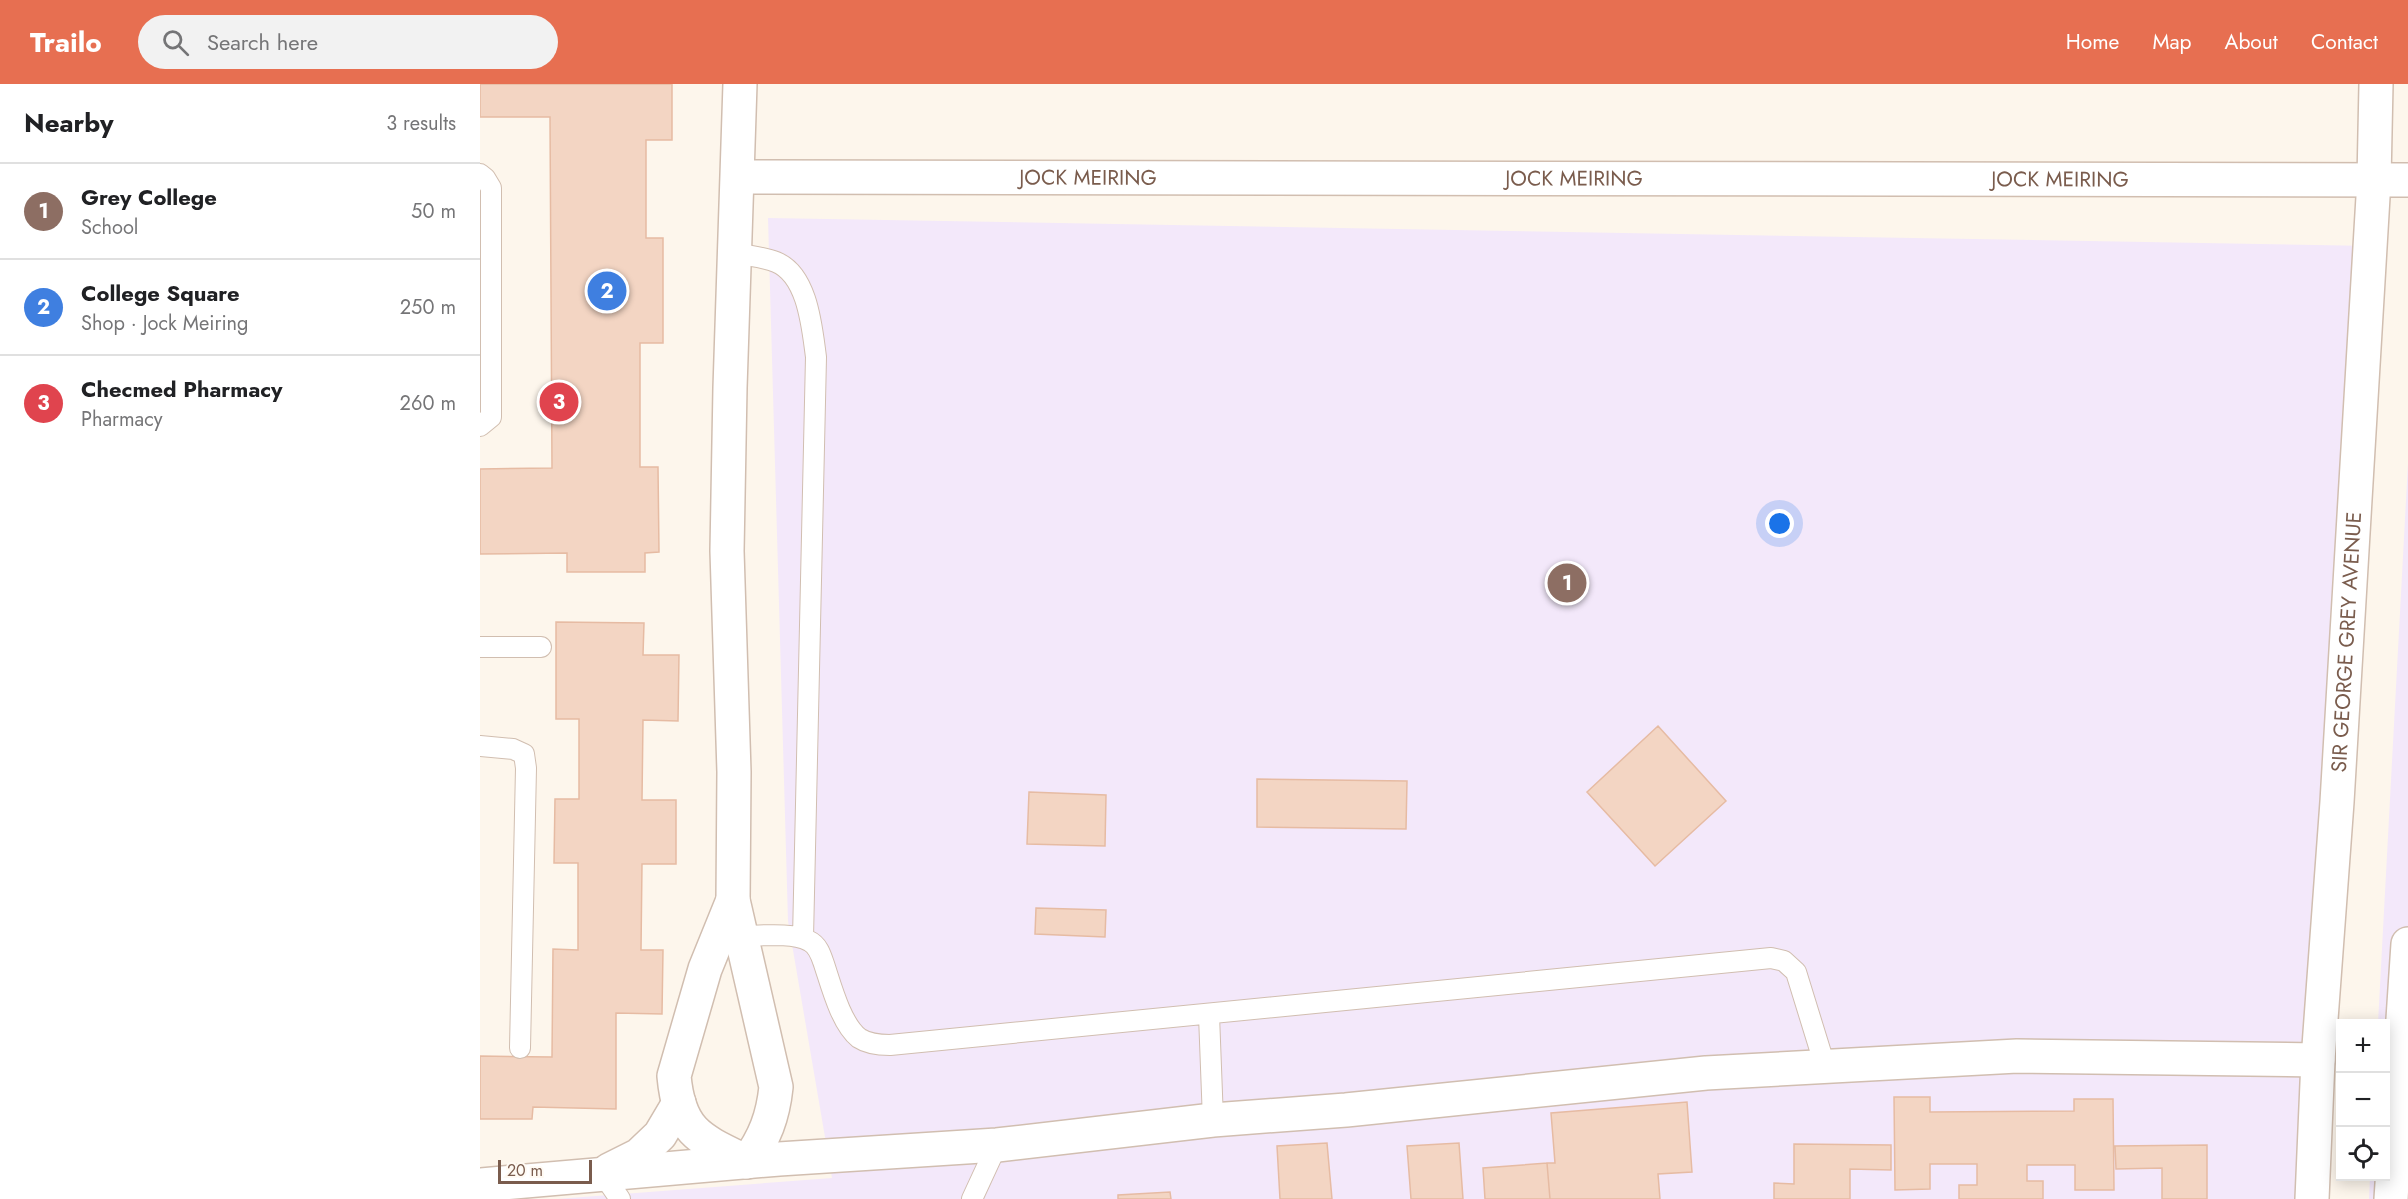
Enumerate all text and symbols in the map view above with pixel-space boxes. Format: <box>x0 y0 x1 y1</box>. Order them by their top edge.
search box <box>138 15 558 69</box>
text: Trailo <box>30 22 102 63</box>
icon: search <box>159 26 192 59</box>
text: Search here <box>207 26 318 58</box>
text: Home <box>2066 27 2119 57</box>
text: Map <box>2152 27 2192 57</box>
text: About <box>2225 27 2278 57</box>
text: Contact <box>2311 27 2378 57</box>
text: Nearby <box>24 104 113 142</box>
text: 3 results <box>386 109 456 138</box>
street label: JOCK MEIRING <box>1016 162 1157 193</box>
street label: JOCK MEIRING <box>1502 163 1643 194</box>
street label: JOCK MEIRING <box>1988 164 2129 194</box>
text: Grey College <box>81 181 217 213</box>
text: 1 <box>38 197 49 226</box>
text: 50 m <box>411 197 456 226</box>
text: School <box>81 213 138 242</box>
pin: 2 <box>588 268 626 314</box>
text: College Square <box>81 277 240 309</box>
text: 2 <box>37 293 50 322</box>
text: 250 m <box>400 293 456 322</box>
text: Shop · Jock Meiring <box>81 309 249 338</box>
text: Checmed Pharmacy <box>81 373 283 405</box>
pin: 3 <box>540 380 578 424</box>
text: 3 <box>37 389 50 418</box>
text: 260 m <box>400 389 456 418</box>
text: Pharmacy <box>81 405 163 434</box>
your location <box>1765 509 1794 538</box>
street label: SIR GEORGE GREY AVENUE <box>2324 511 2369 773</box>
pin: 1 <box>1548 560 1586 606</box>
map controls <box>2336 1019 2390 1181</box>
button: + <box>2336 1019 2390 1073</box>
button: − <box>2336 1073 2390 1127</box>
button: locate <box>2336 1127 2390 1181</box>
scale bar <box>498 1157 592 1184</box>
text: 20 m <box>507 1159 543 1182</box>

